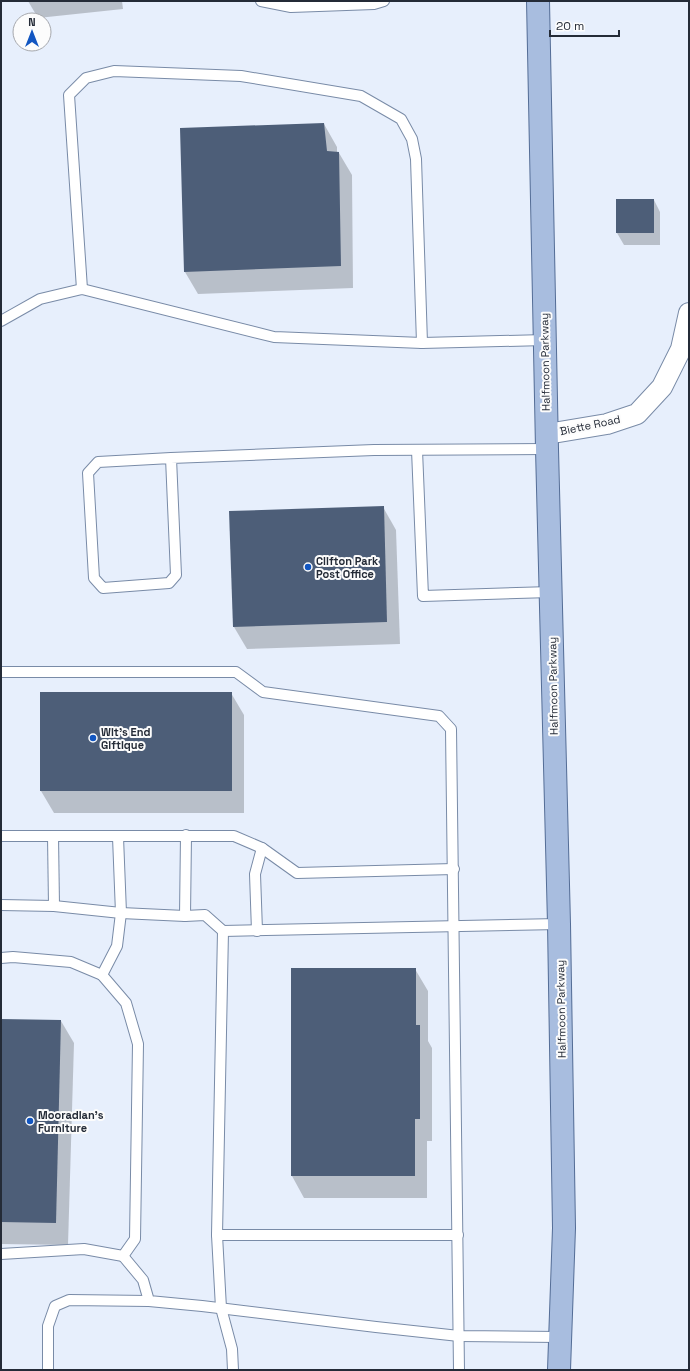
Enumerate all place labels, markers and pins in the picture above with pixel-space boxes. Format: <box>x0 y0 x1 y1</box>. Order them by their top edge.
place label: Clifton Park Post Office <box>316 554 379 581</box>
marker: Clifton Park Post Office <box>303 562 313 572</box>
place label: Wit's End Giftique <box>101 725 151 752</box>
marker: Wit's End Giftique <box>88 733 98 743</box>
place label: Mooradian's Furniture <box>38 1108 104 1135</box>
marker: Mooradian's Furniture <box>25 1116 35 1126</box>

